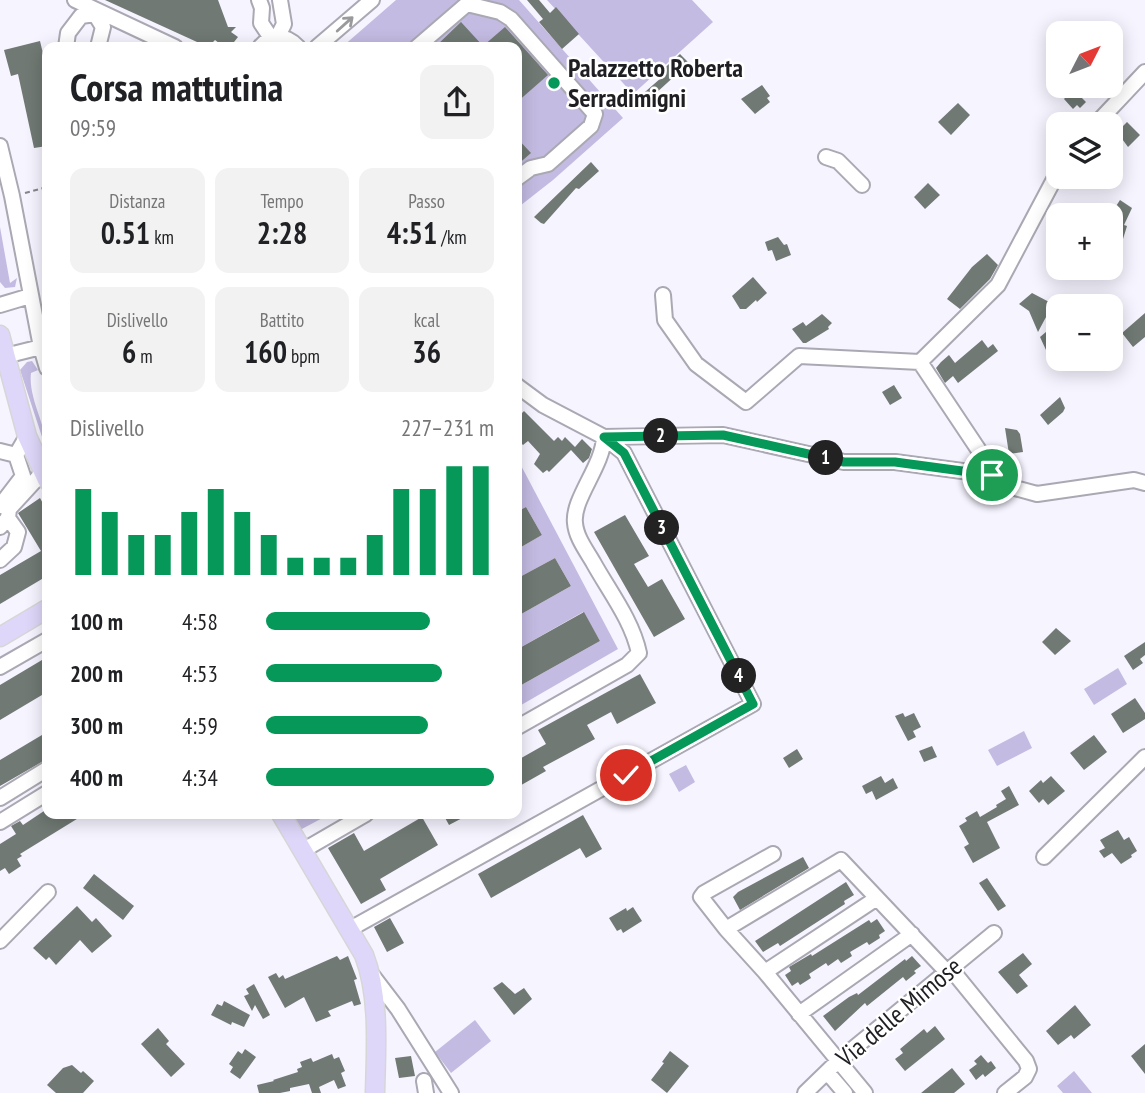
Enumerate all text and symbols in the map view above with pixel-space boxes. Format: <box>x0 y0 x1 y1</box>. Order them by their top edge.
one-way arrow <box>336 16 354 32</box>
north arrow <box>1046 21 1124 98</box>
map controls <box>1046 21 1123 371</box>
place label: Palazzetto Roberta Serradimigni <box>568 51 743 114</box>
text: Corsa mattutina <box>70 62 283 111</box>
button: share <box>420 65 494 139</box>
marker: Palazzetto Roberta Serradimigni <box>546 75 562 91</box>
button: layers <box>1046 112 1123 189</box>
text: 09:59 <box>70 113 116 142</box>
text: Distanza <box>109 189 165 213</box>
text: Tempo <box>260 189 304 213</box>
text: Passo <box>408 189 445 213</box>
button: + <box>1046 203 1123 280</box>
text: 0.51 <box>101 213 150 252</box>
text: 2:28 <box>257 213 307 252</box>
text: 4:51 <box>387 213 437 252</box>
text: km <box>150 225 174 249</box>
text: /km <box>437 225 467 249</box>
button: − <box>1046 294 1123 371</box>
text: Dislivello <box>107 308 168 332</box>
text: Battito <box>260 308 304 332</box>
text: kcal <box>414 308 440 332</box>
text: 6 <box>122 332 136 371</box>
text: 160 <box>244 332 287 371</box>
text: 36 <box>412 332 441 371</box>
text: m <box>136 344 153 368</box>
text: bpm <box>287 344 320 368</box>
text: Dislivello <box>70 413 144 442</box>
text: 227–231 m <box>401 413 494 442</box>
pin: 2 <box>644 418 678 453</box>
text: 2 <box>656 423 665 447</box>
pin: 1 <box>808 440 844 476</box>
text: 1 <box>821 445 830 469</box>
pin <box>962 445 1022 505</box>
icon: arrive <box>973 456 1011 494</box>
pin: 3 <box>644 510 680 546</box>
text: 3 <box>657 515 666 539</box>
text: 100 m <box>70 607 123 636</box>
text: 4:58 <box>182 607 218 636</box>
pin: 4 <box>722 658 756 694</box>
text: 200 m <box>70 659 123 688</box>
text: 4:53 <box>182 659 218 688</box>
text: 4 <box>734 663 743 687</box>
text: 300 m <box>70 711 123 740</box>
text: 4:59 <box>182 711 218 740</box>
pin <box>596 745 656 805</box>
icon: check <box>607 756 645 794</box>
text: 400 m <box>70 763 123 792</box>
text: 4:34 <box>182 763 218 792</box>
street label: Via delle Mimose <box>828 950 968 1074</box>

